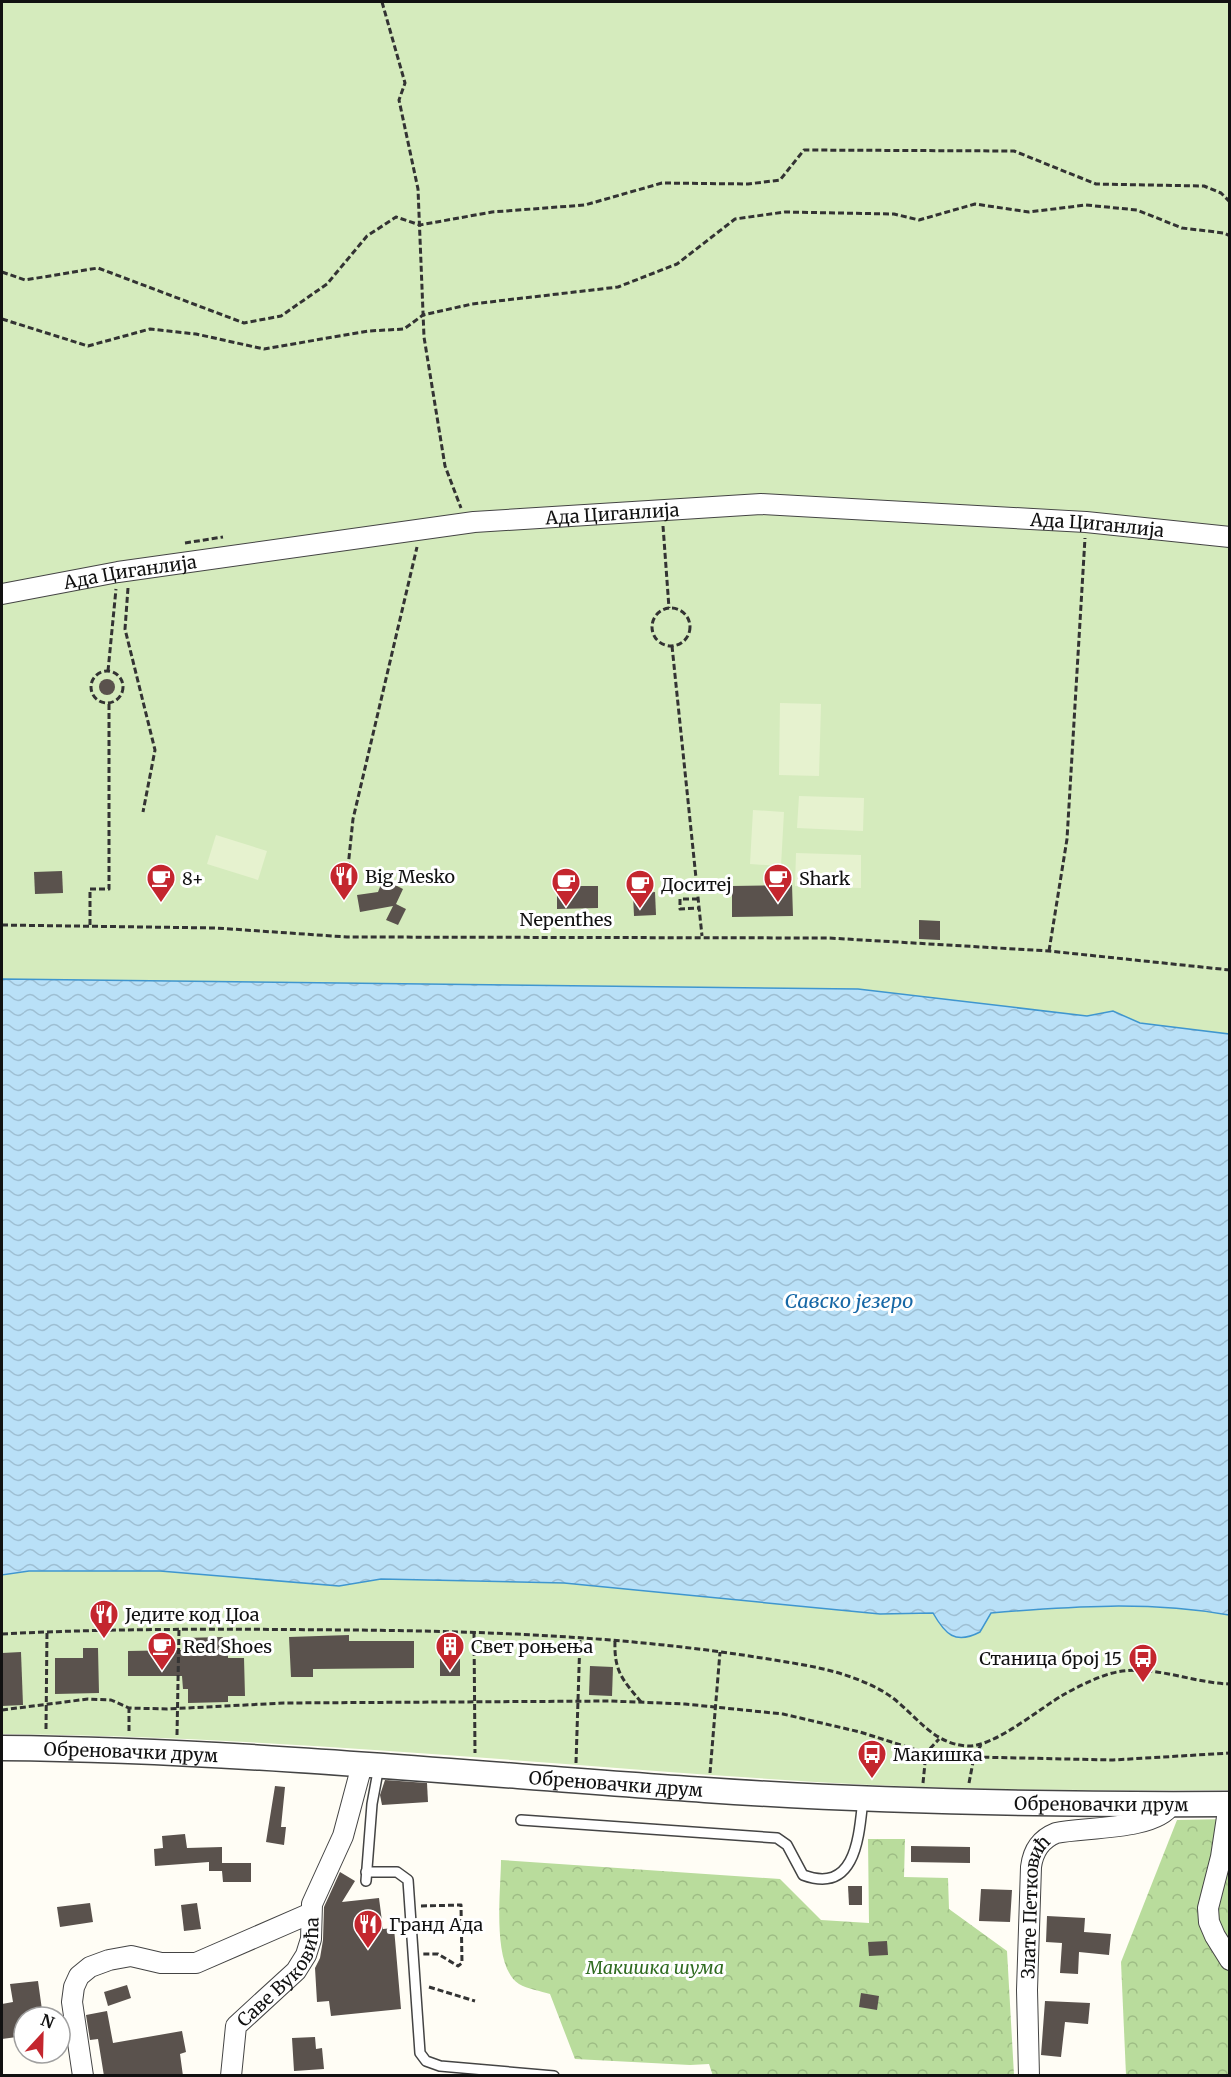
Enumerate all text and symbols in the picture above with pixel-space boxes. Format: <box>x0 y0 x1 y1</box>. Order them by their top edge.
street label: Ада Циганлија <box>543 498 680 529</box>
street label: Ада Циганлија <box>1029 507 1166 542</box>
street label: Ада Циганлија <box>61 550 198 594</box>
restaurant icon: Big Mesko <box>328 860 360 902</box>
cafe icon: 8+ <box>145 862 177 904</box>
cafe icon: Shark <box>762 862 794 904</box>
place label: Big Mesko <box>365 865 455 888</box>
cafe icon: Nepenthes <box>550 866 582 908</box>
place label: 8+ <box>182 867 204 890</box>
place label: Shark <box>799 867 851 890</box>
cafe icon: Доситеј <box>624 868 656 910</box>
place label: Доситеј <box>661 873 732 896</box>
place label: Nepenthes <box>520 908 613 931</box>
water label: Савско језеро <box>785 1288 913 1313</box>
restaurant icon: Једите код Џоа <box>88 1598 120 1640</box>
place label: Једите код Џоа <box>124 1603 260 1626</box>
cafe icon: Red Shoes <box>146 1630 178 1672</box>
building icon: Свет роњења <box>434 1630 466 1672</box>
place label: Red Shoes <box>183 1635 272 1658</box>
place label: Свет роњења <box>471 1635 593 1658</box>
bus stop icon: Станица број 15 <box>1127 1642 1159 1684</box>
place label: Станица број 15 <box>979 1647 1122 1670</box>
street label: Обреновачки друм <box>43 1737 219 1767</box>
bus stop icon: Макишка <box>856 1738 888 1780</box>
place label: Макишка <box>893 1743 983 1766</box>
street label: Обреновачки друм <box>528 1765 704 1801</box>
street label: Обреновачки друм <box>1014 1791 1189 1816</box>
street label: Злате Петковић <box>1016 1830 1055 1979</box>
restaurant icon: Гранд Ада <box>352 1908 384 1950</box>
place label: Гранд Ада <box>389 1913 484 1936</box>
street label: Саве Вуковића <box>232 1917 323 2031</box>
park label: Макишка шума <box>585 1956 724 1979</box>
north arrow <box>12 2005 72 2065</box>
text: N <box>38 2009 58 2033</box>

